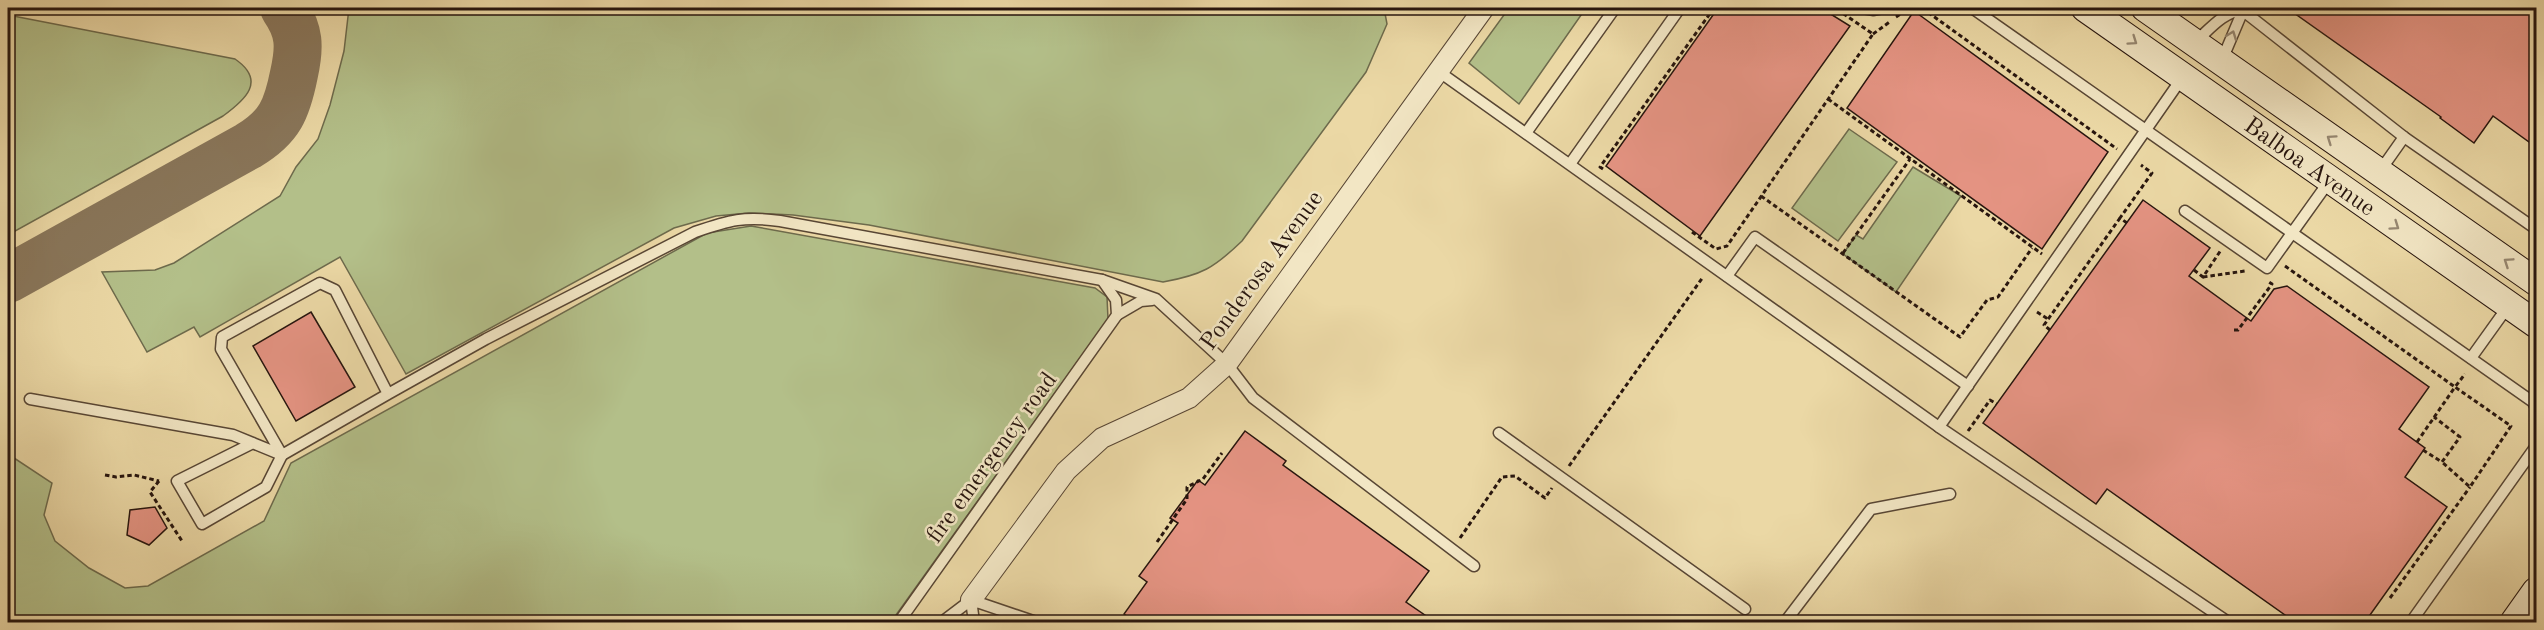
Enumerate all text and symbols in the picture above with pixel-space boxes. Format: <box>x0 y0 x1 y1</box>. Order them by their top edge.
one-way arrow <box>2225 30 2237 41</box>
one-way arrow <box>2126 34 2137 45</box>
street label: Balboa Avenue <box>2239 114 2379 222</box>
one-way arrow <box>2327 135 2338 146</box>
street label: Ponderosa Avenue <box>1197 187 1328 355</box>
one-way arrow <box>2388 219 2399 230</box>
one-way arrow <box>2503 258 2514 269</box>
street label: fire emergency road <box>923 368 1062 548</box>

